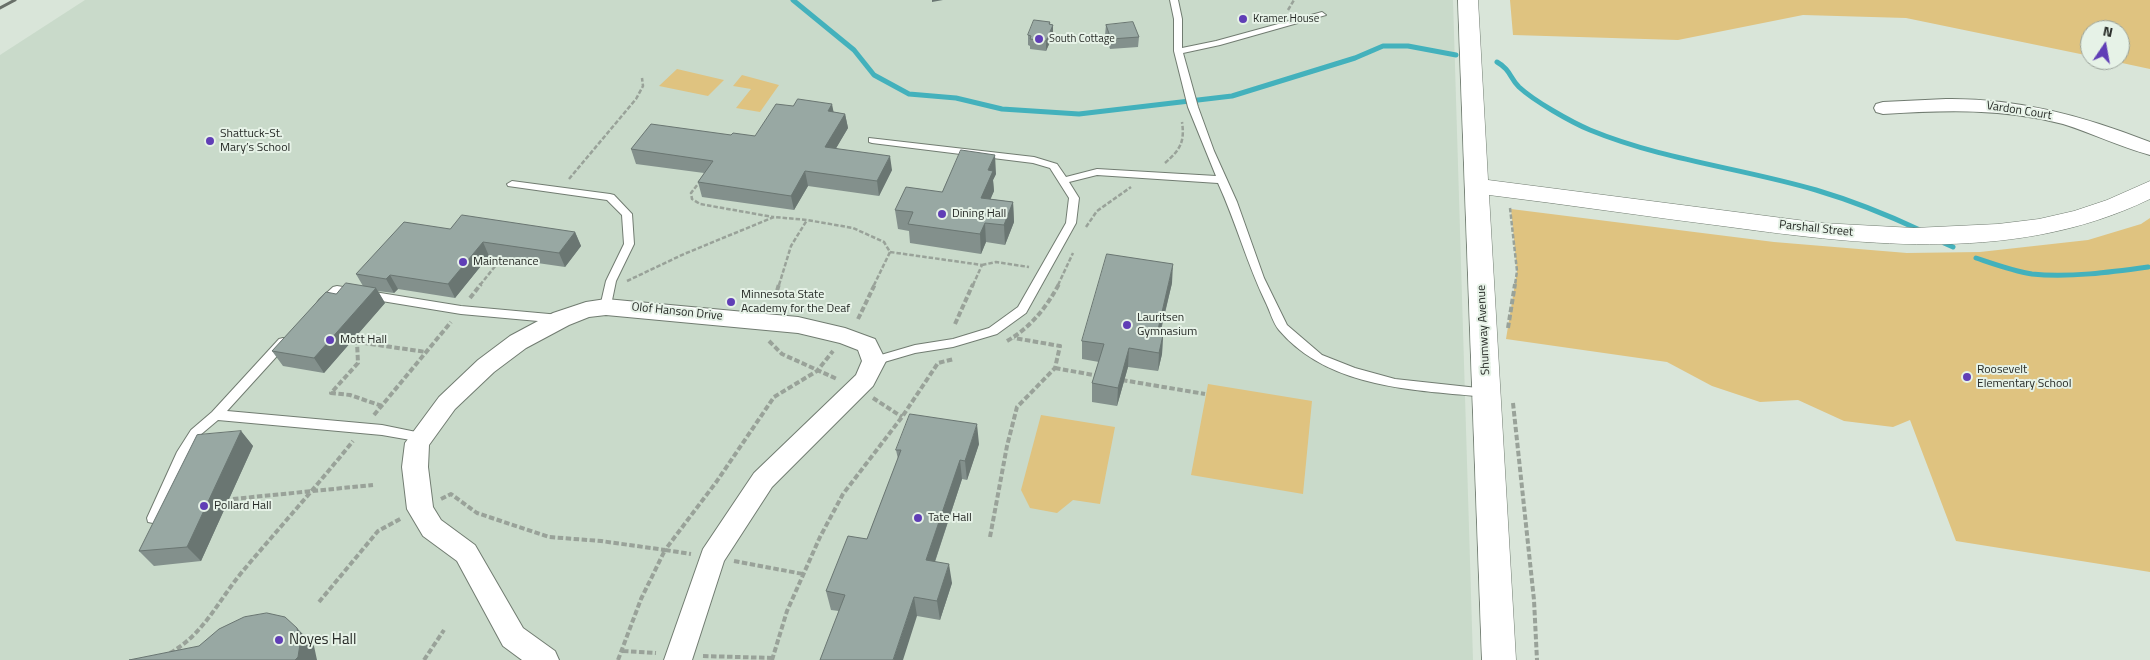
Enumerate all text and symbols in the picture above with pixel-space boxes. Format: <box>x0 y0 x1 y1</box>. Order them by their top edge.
place label: Kramer House <box>1253 12 1319 26</box>
marker: Kramer House <box>1237 13 1249 25</box>
north arrow <box>2080 20 2130 70</box>
text: N <box>2101 20 2115 42</box>
place label: South Cottage <box>1049 32 1115 46</box>
marker: South Cottage <box>1033 33 1045 45</box>
street label: Vardon Court <box>1985 99 2053 123</box>
place label: Shattuck-St. Mary’s School <box>220 127 290 155</box>
marker: Shattuck-St. Mary’s School <box>204 135 216 147</box>
place label: Dining Hall <box>952 207 1006 221</box>
marker: Dining Hall <box>936 208 948 220</box>
street label: Parshall Street <box>1778 218 1854 240</box>
place label: Maintenance <box>473 255 539 269</box>
marker: Maintenance <box>457 256 469 268</box>
street label: Shumway Avenue <box>1474 285 1494 375</box>
place label: Minnesota State Academy for the Deaf <box>741 288 850 316</box>
marker: Minnesota State Academy for the Deaf <box>725 296 737 308</box>
street label: Olof Hanson Drive <box>631 300 723 324</box>
place label: Lauritsen Gymnasium <box>1137 311 1197 339</box>
marker: Lauritsen Gymnasium <box>1121 319 1133 331</box>
place label: Mott Hall <box>340 333 387 347</box>
marker: Mott Hall <box>324 334 336 346</box>
place label: Roosevelt Elementary School <box>1977 363 2071 391</box>
marker: Roosevelt Elementary School <box>1961 371 1973 383</box>
place label: Pollard Hall <box>214 499 272 513</box>
marker: Pollard Hall <box>198 500 210 512</box>
place label: Tate Hall <box>928 511 972 525</box>
marker: Tate Hall <box>912 512 924 524</box>
place label: Noyes Hall <box>289 631 356 649</box>
marker: Noyes Hall <box>273 634 285 646</box>

